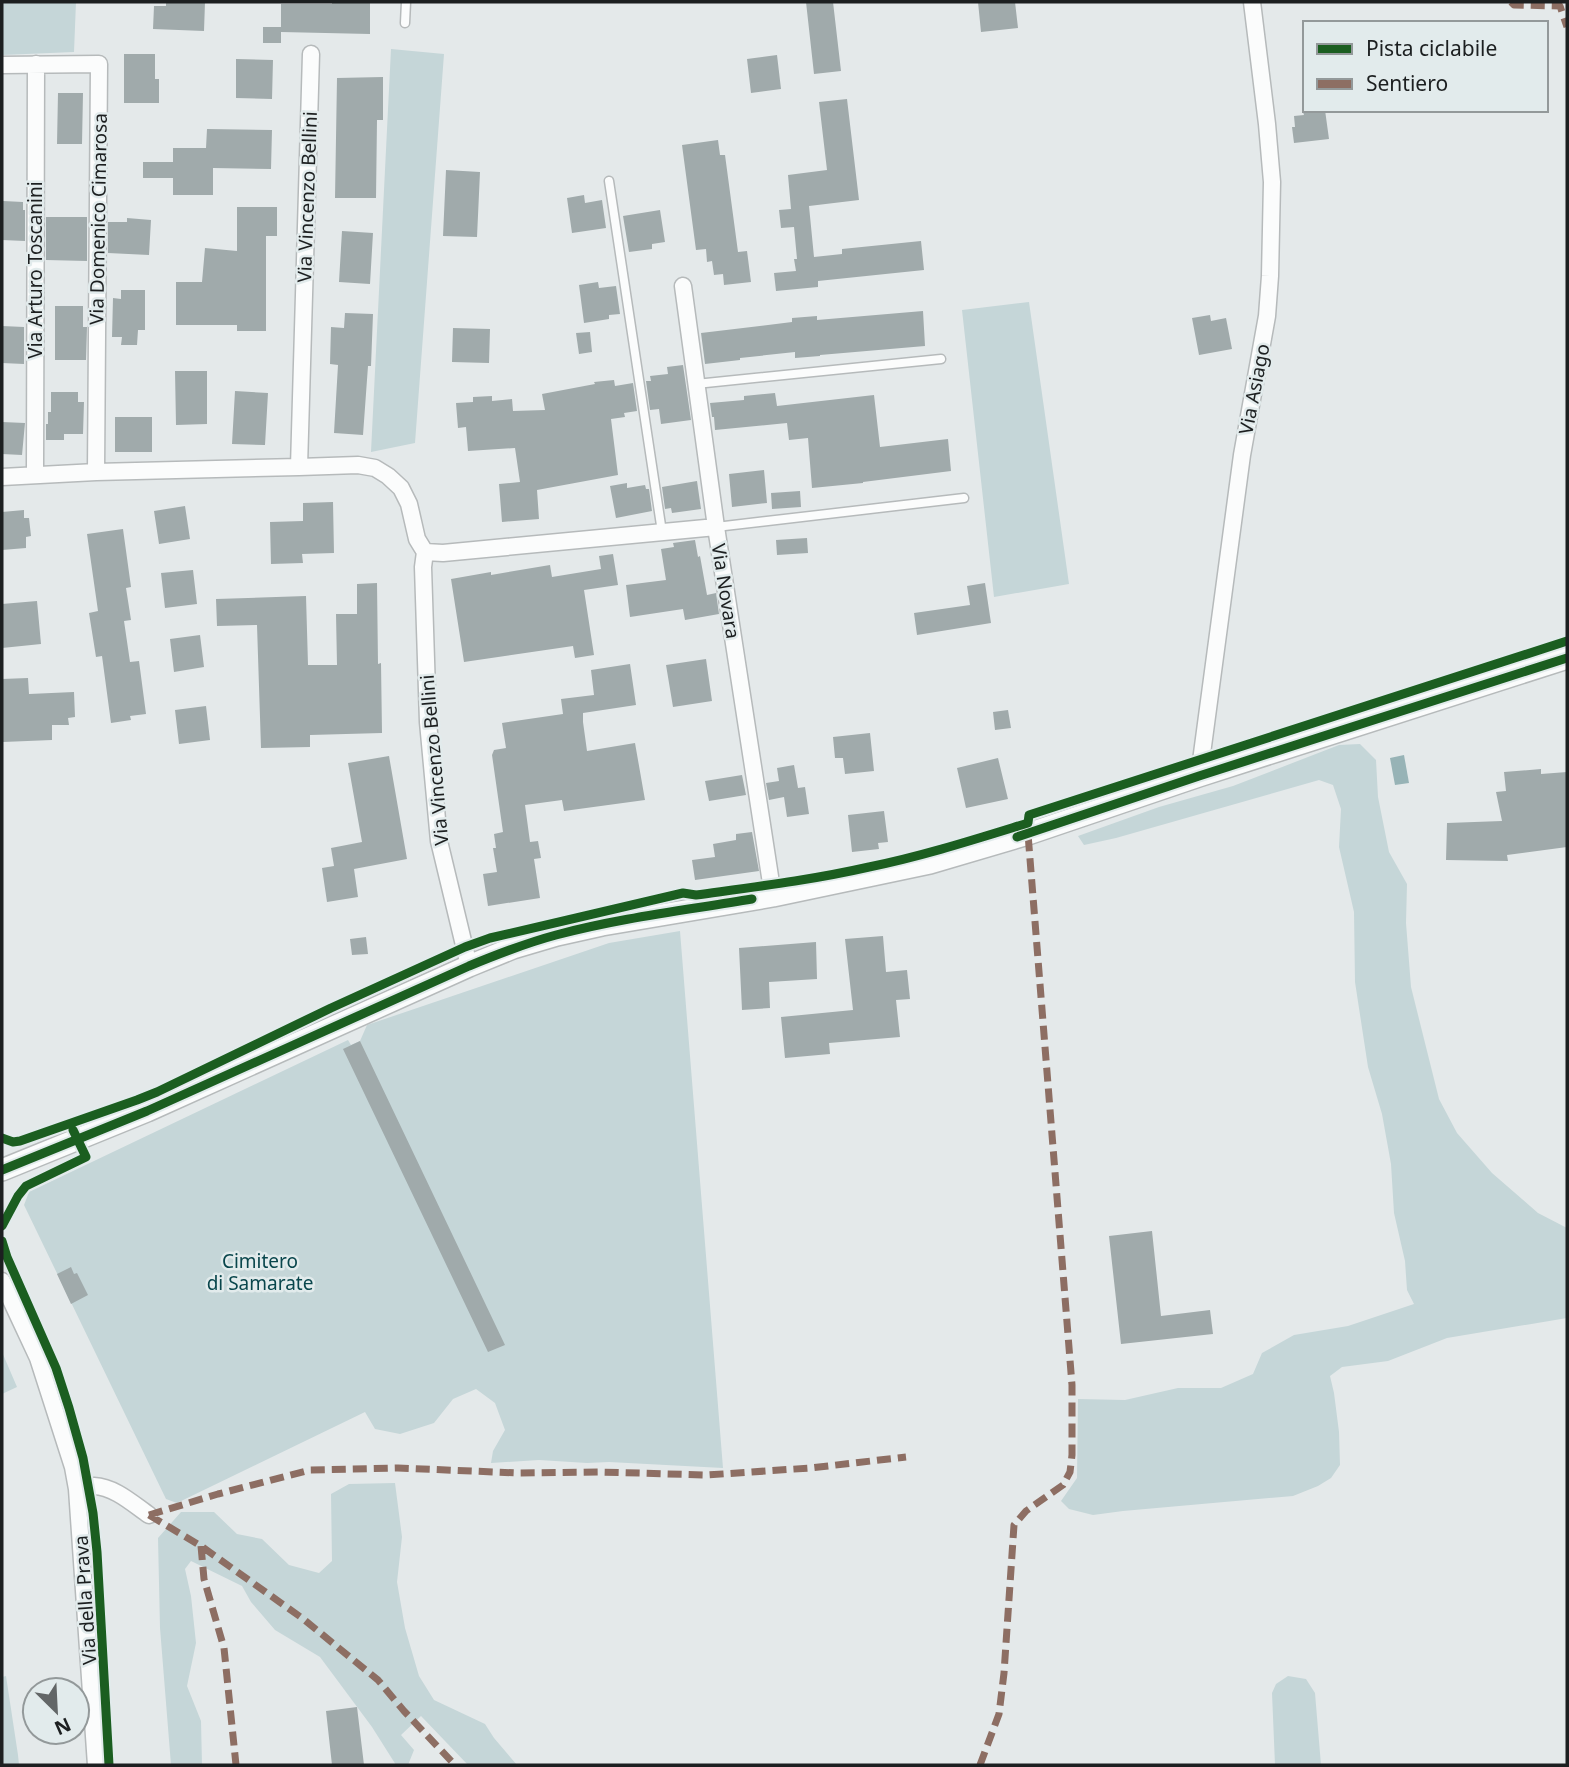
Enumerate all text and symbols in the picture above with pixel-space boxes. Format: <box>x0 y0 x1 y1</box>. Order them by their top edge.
legend <box>1303 21 1548 112</box>
text: Pista ciclabile <box>1366 34 1497 62</box>
text: Sentiero <box>1366 69 1448 97</box>
street label: Via Vincenzo Bellini <box>291 111 323 283</box>
street label: Via Domenico Cimarosa <box>83 113 113 325</box>
street label: Via Arturo Toscanini <box>22 181 48 359</box>
street label: Via Asiago <box>1232 341 1276 437</box>
street label: Via Novara <box>706 542 746 640</box>
street label: Via Vincenzo Bellini <box>414 674 454 846</box>
park label: Cimitero di Samarate <box>207 1248 313 1296</box>
street label: Via della Prava <box>68 1534 102 1666</box>
north arrow <box>21 1676 91 1746</box>
text: N <box>51 1712 75 1742</box>

